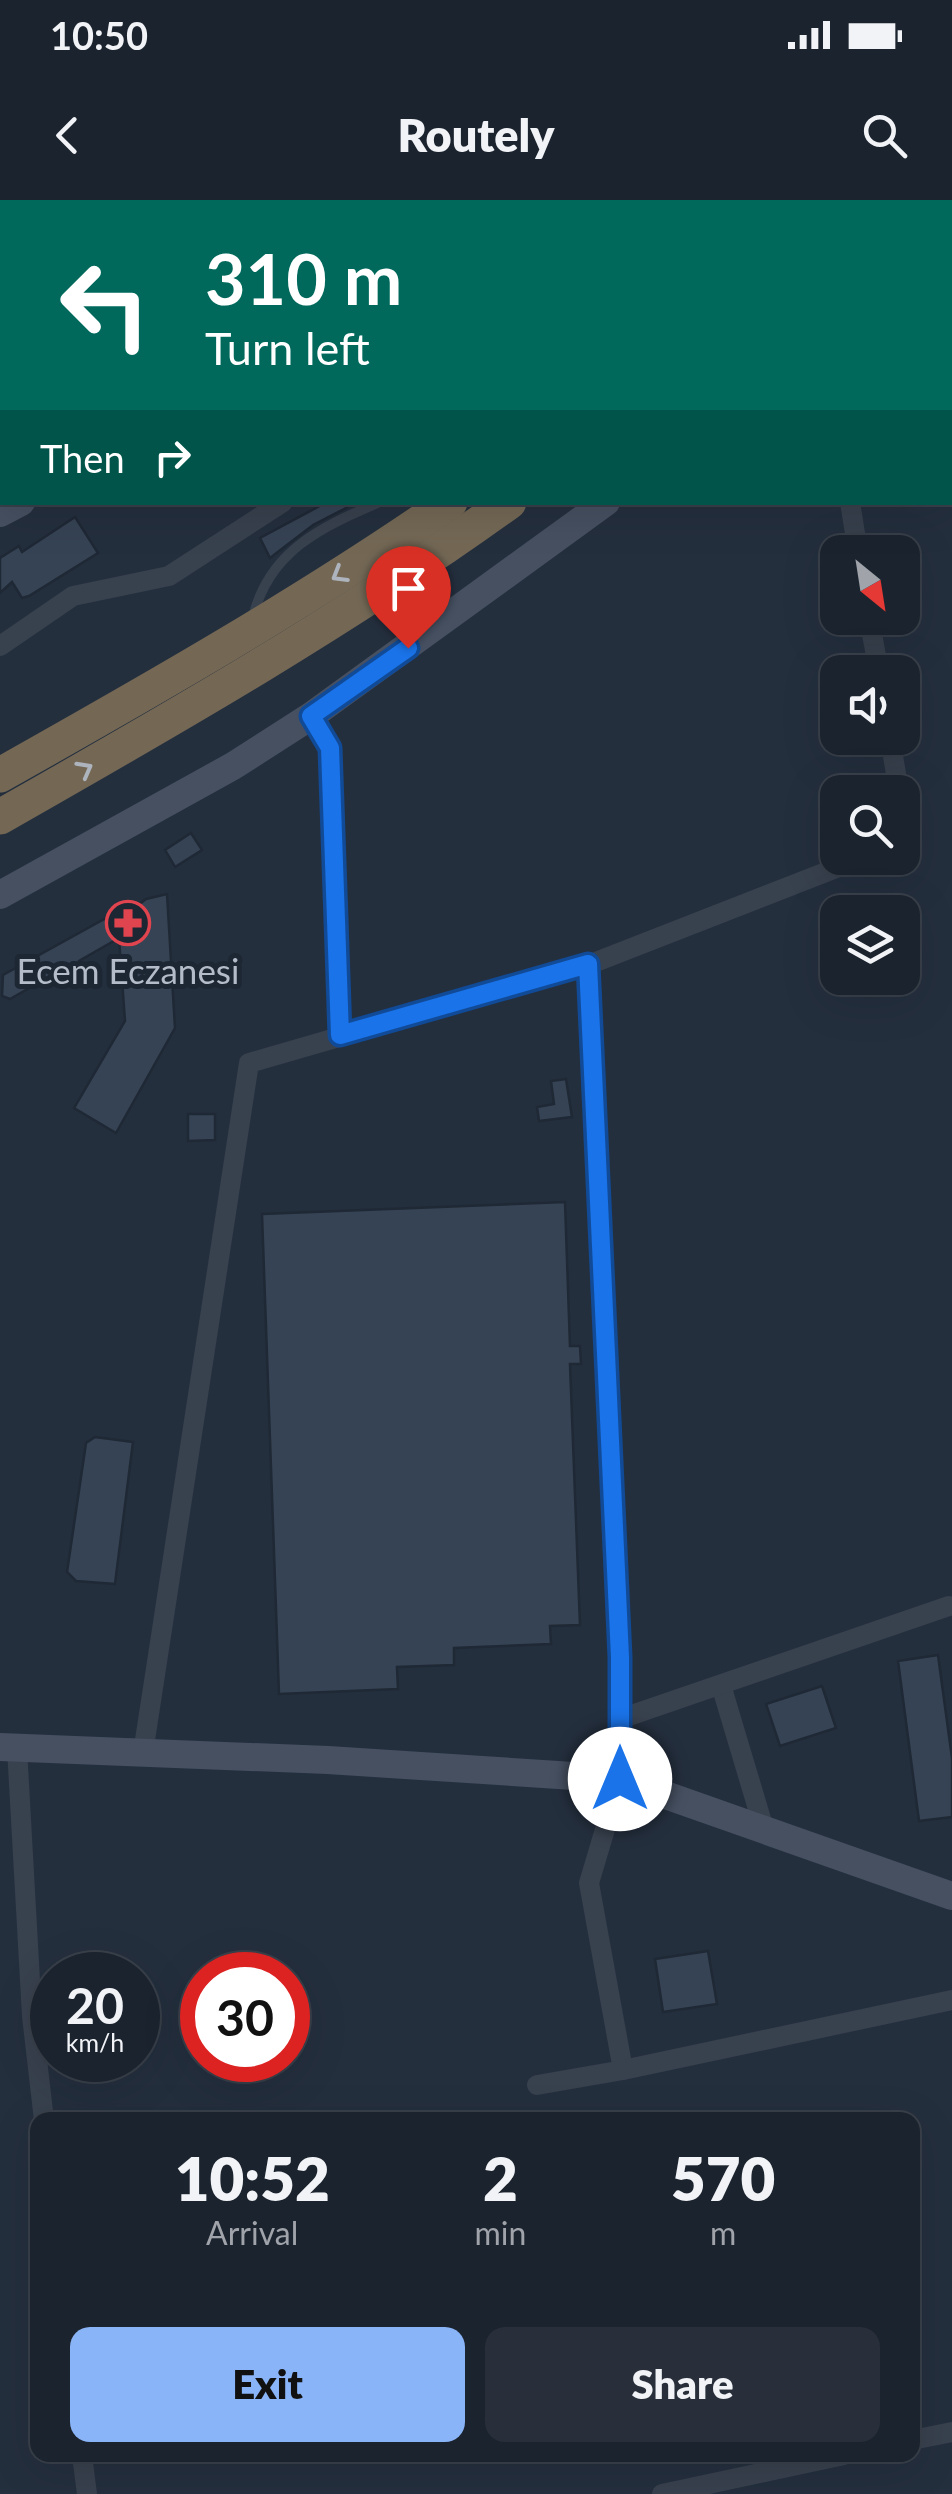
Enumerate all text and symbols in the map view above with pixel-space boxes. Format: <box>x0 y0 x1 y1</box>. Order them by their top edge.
text: 10:50 <box>50 12 148 58</box>
icon: back <box>40 108 95 163</box>
text: Routely <box>397 108 555 162</box>
icon: search <box>857 108 912 163</box>
text: 310 m <box>205 236 402 320</box>
icon: left <box>40 240 170 370</box>
text: Turn left <box>205 321 370 375</box>
icon: right <box>145 430 200 485</box>
text: Then <box>40 435 125 481</box>
north arrow <box>820 535 920 635</box>
map controls <box>820 535 920 995</box>
pin <box>366 546 451 649</box>
icon: arrive <box>381 561 436 616</box>
one-way arrow <box>332 563 350 582</box>
button: sound <box>820 655 920 755</box>
one-way arrow <box>74 761 92 781</box>
button: search <box>820 775 920 875</box>
button: layers <box>820 895 920 995</box>
pharmacy icon: Ecem Eczanesi <box>105 900 151 946</box>
place label: Ecem Eczanesi <box>17 949 239 991</box>
position arrow <box>568 1727 672 1831</box>
speed limit sign: 30 <box>180 1952 310 2082</box>
text: 20 <box>66 1975 124 2035</box>
text: km/h <box>66 2027 124 2057</box>
text: 10:52 <box>175 2142 330 2214</box>
text: 2 <box>483 2142 518 2214</box>
text: 570 <box>671 2142 775 2214</box>
text: Arrival <box>206 2213 298 2252</box>
text: min <box>474 2213 526 2252</box>
text: m <box>710 2213 736 2252</box>
button: Exit <box>70 2327 465 2442</box>
button: Share <box>485 2327 880 2442</box>

